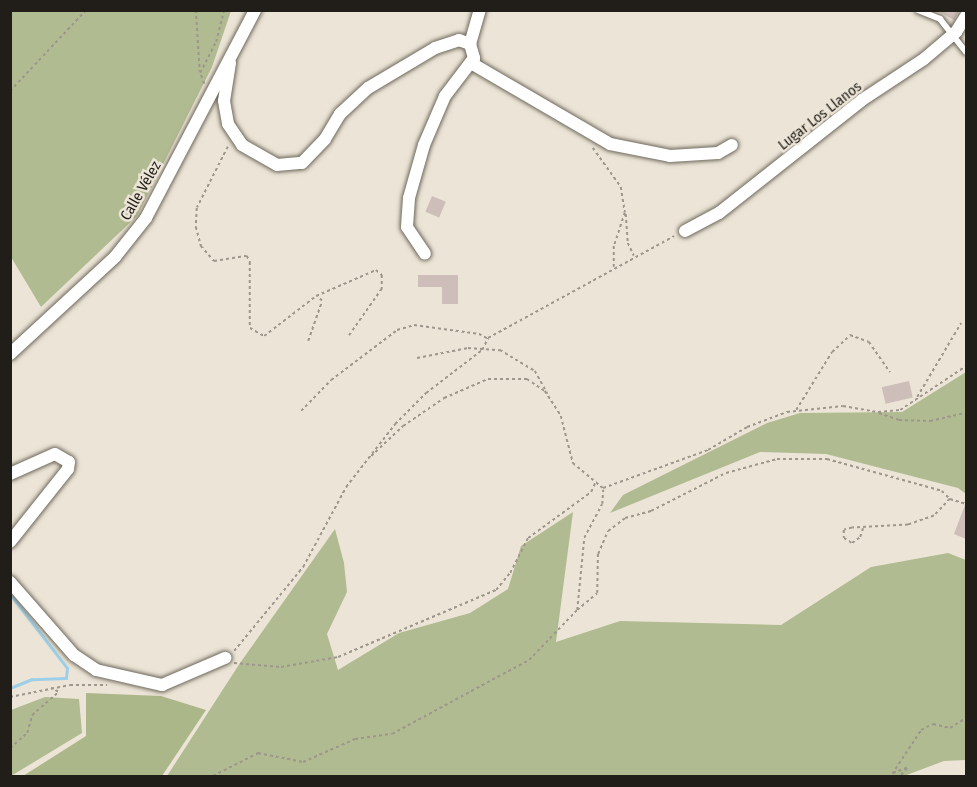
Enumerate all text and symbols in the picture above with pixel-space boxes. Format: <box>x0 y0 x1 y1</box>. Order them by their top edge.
street label: Lugar Los Llanos <box>775 78 865 154</box>
street label: Calle Vélez <box>117 158 165 224</box>

